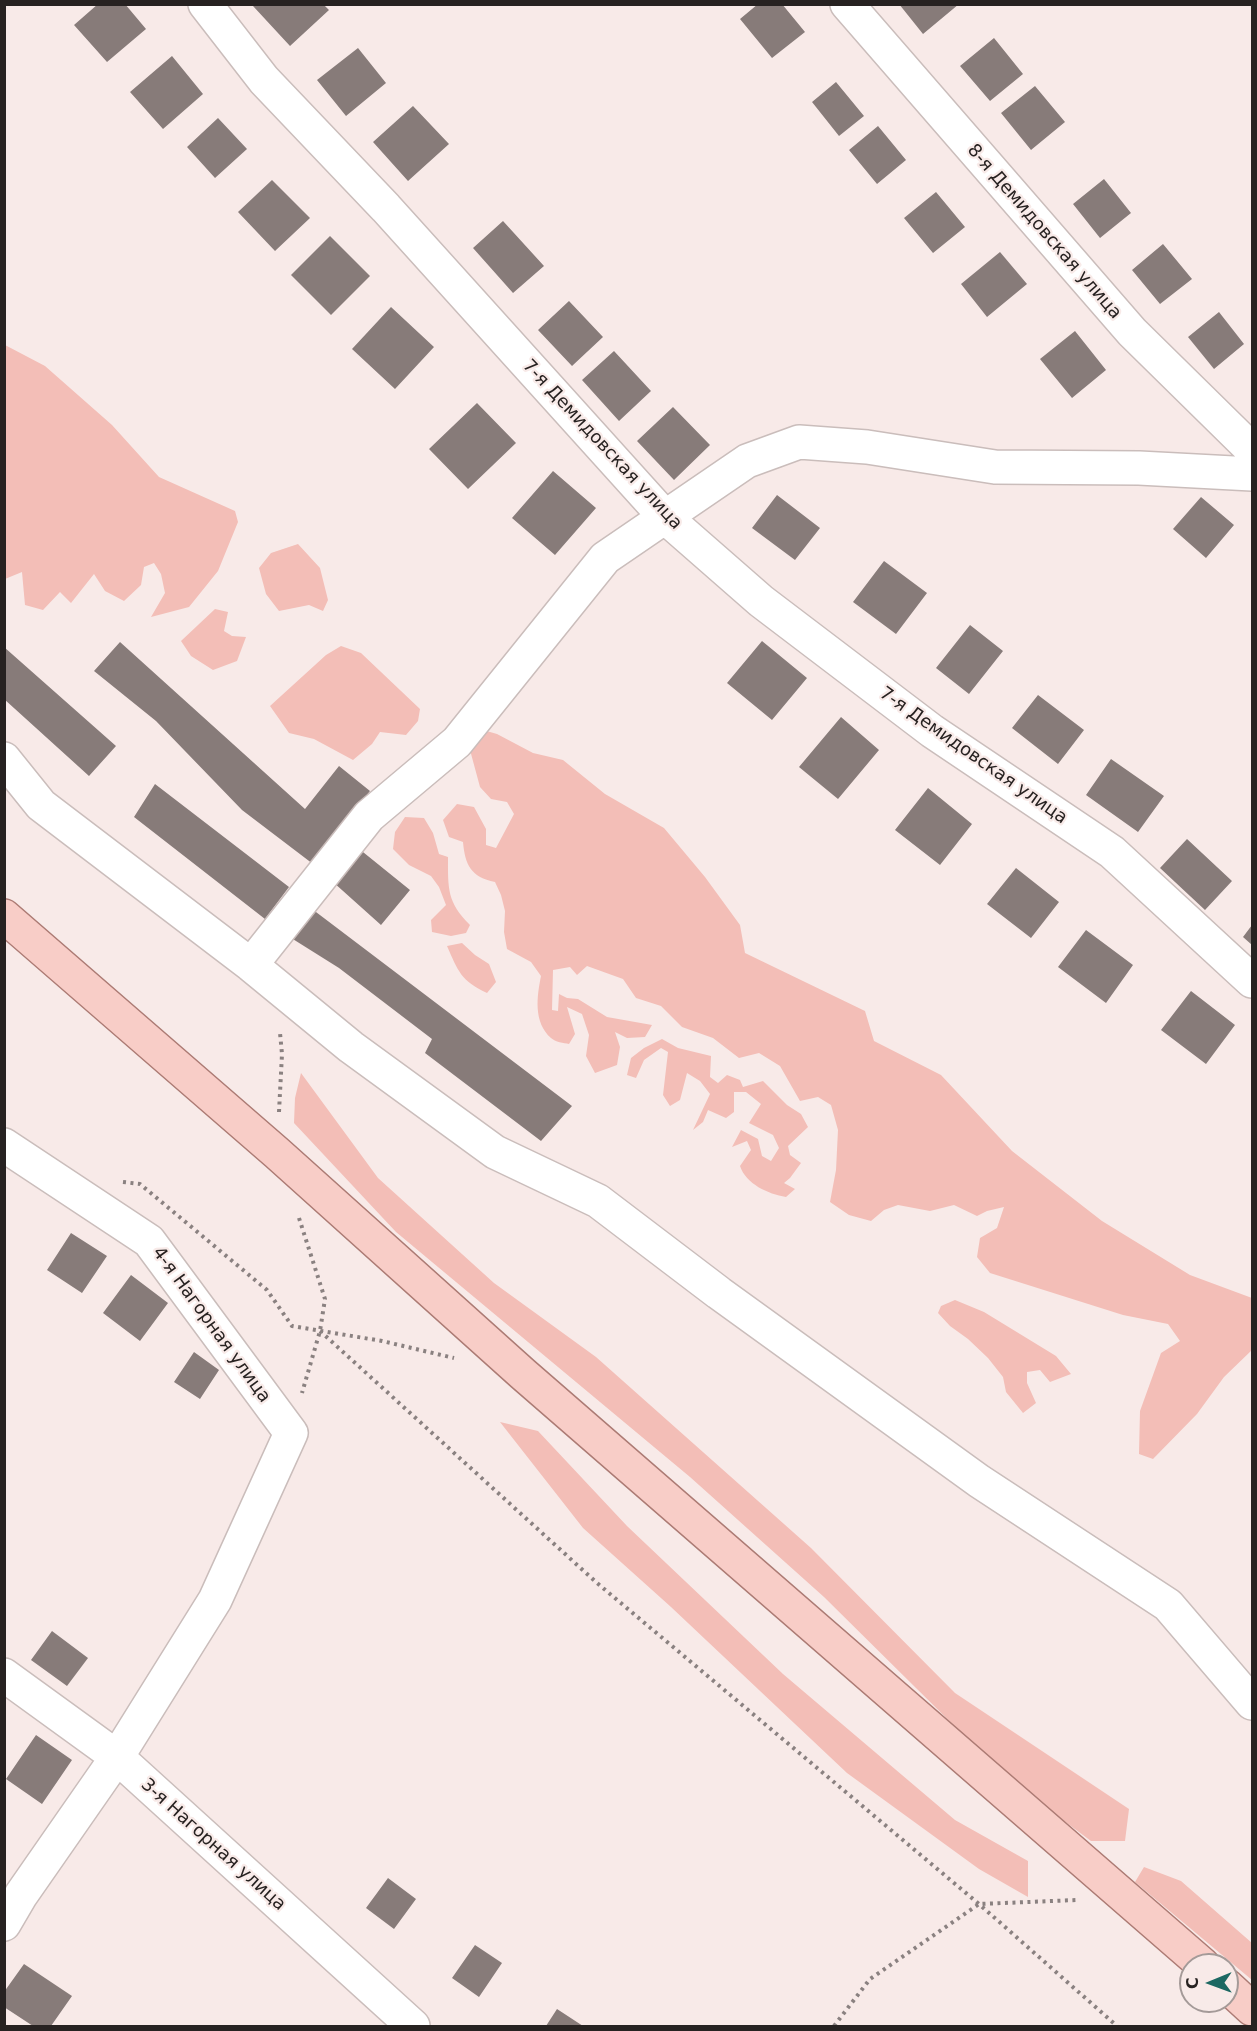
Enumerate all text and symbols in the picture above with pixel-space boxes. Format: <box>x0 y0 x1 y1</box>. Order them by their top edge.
street label: 8-я Демидовская улица <box>962 140 1126 324</box>
street label: 7-я Демидовская улица <box>518 356 686 534</box>
street label: 7-я Демидовская улица <box>875 683 1071 829</box>
street label: 4-я Нагорная улица <box>147 1243 275 1407</box>
street label: 3-я Нагорная улица <box>136 1774 290 1916</box>
north arrow <box>1179 1953 1239 2013</box>
text: С <box>1183 1977 1202 1989</box>

